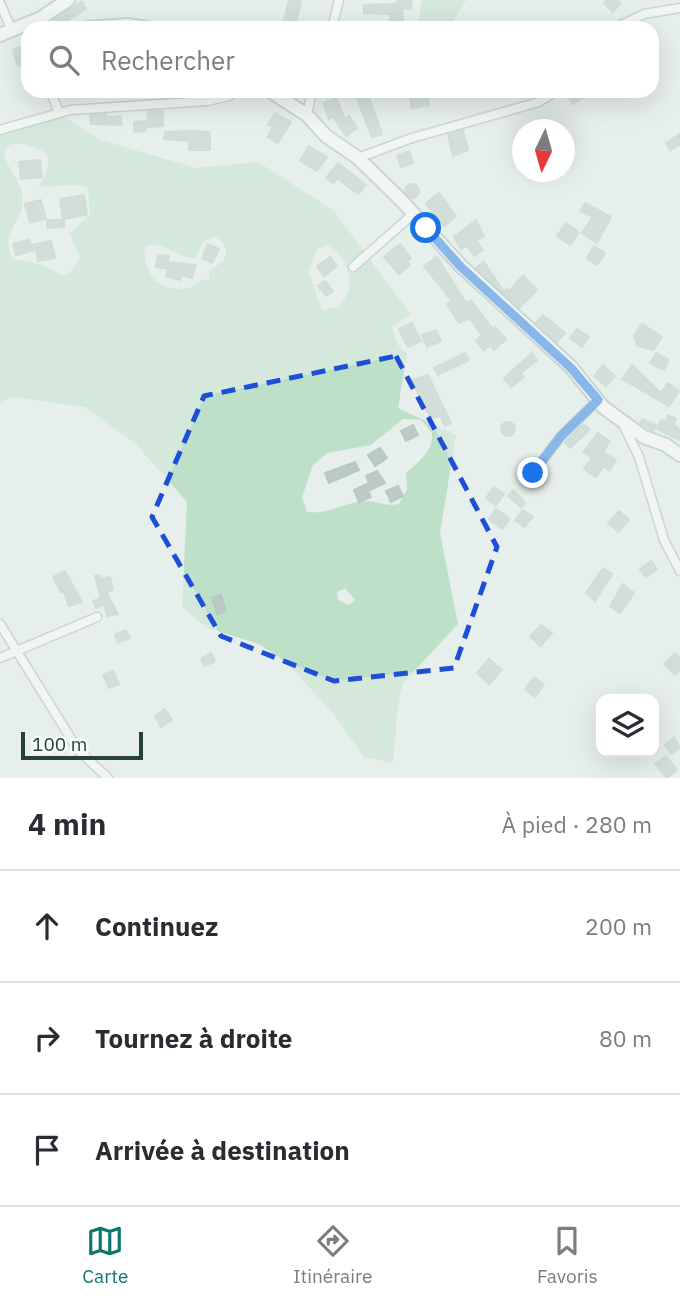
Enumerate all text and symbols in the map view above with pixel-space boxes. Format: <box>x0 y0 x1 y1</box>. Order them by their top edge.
search box <box>21 21 659 98</box>
icon: search <box>45 41 83 79</box>
text: Rechercher <box>101 43 235 77</box>
north arrow <box>512 119 575 182</box>
route start <box>410 212 441 243</box>
route end <box>517 457 548 488</box>
map controls <box>596 694 659 757</box>
button: layers <box>596 694 659 757</box>
scale bar <box>21 729 144 761</box>
text: 100 m <box>32 732 87 756</box>
text: 4 min <box>28 804 106 843</box>
text: À pied · 280 m <box>502 809 652 839</box>
icon: ahead <box>28 907 66 945</box>
text: Continuez <box>95 909 218 943</box>
text: 200 m <box>585 911 652 941</box>
icon: right <box>28 1019 66 1057</box>
text: Tournez à droite <box>95 1021 292 1055</box>
text: 80 m <box>599 1023 652 1053</box>
icon: arrive <box>28 1131 66 1169</box>
text: Arrivée à destination <box>95 1133 350 1167</box>
tab: Carte <box>82 1222 128 1288</box>
tab: Itinéraire <box>293 1222 372 1288</box>
tab: Favoris <box>537 1222 598 1288</box>

